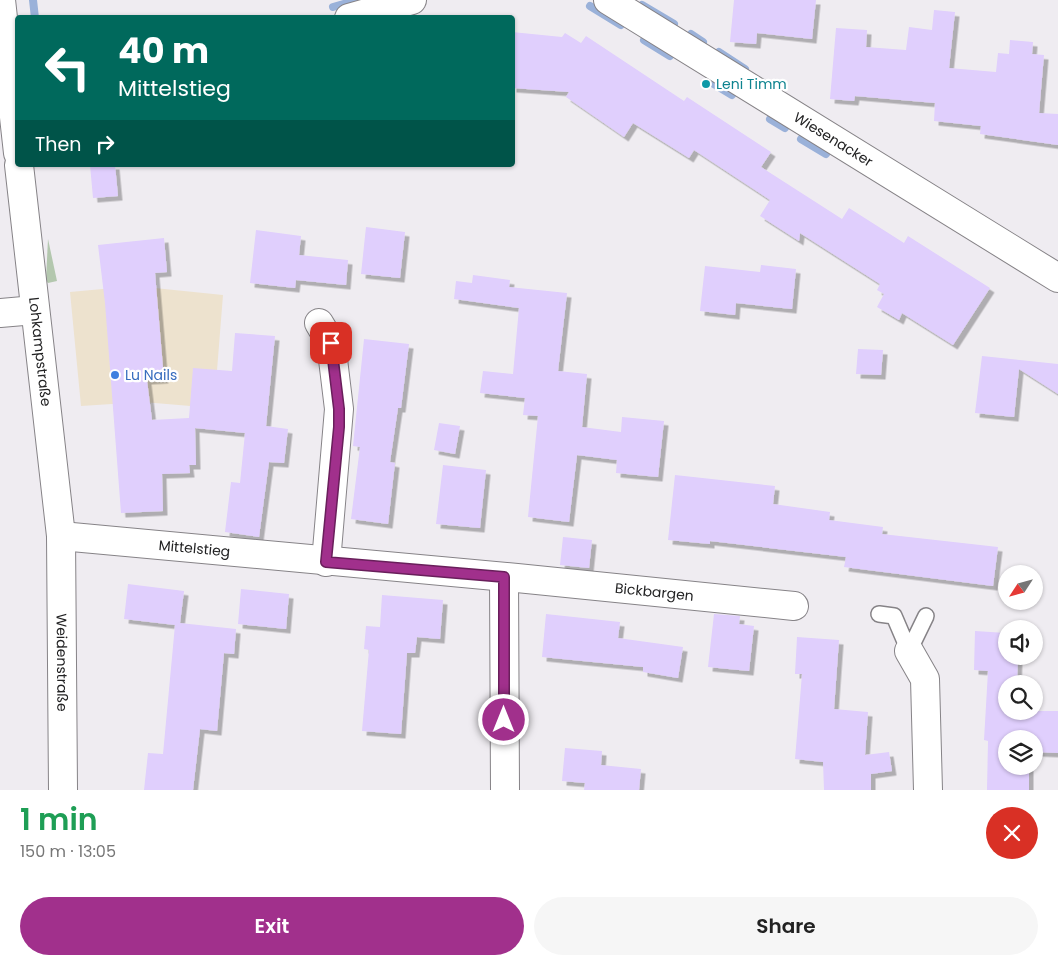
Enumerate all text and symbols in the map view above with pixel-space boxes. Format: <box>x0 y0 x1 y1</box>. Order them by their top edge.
text: 40 m <box>118 26 209 75</box>
icon: left <box>35 35 100 100</box>
text: Mittelstieg <box>118 73 231 104</box>
place label: Leni Timm <box>716 74 787 94</box>
marker: Leni Timm <box>700 78 712 90</box>
street label: Wiesenacker <box>790 107 877 171</box>
icon: right <box>91 130 119 158</box>
text: Then <box>35 131 81 158</box>
street label: Lohkampstraße <box>24 296 56 408</box>
pin <box>310 322 352 364</box>
icon: arrive <box>317 329 345 357</box>
place label: Lu Nails <box>125 365 177 385</box>
marker: Lu Nails <box>109 369 121 381</box>
street label: Mittelstieg <box>158 535 231 562</box>
north arrow <box>998 565 1042 610</box>
map controls <box>998 565 1043 775</box>
street label: Bickbargen <box>614 578 695 606</box>
street label: Weidenstraße <box>52 613 72 712</box>
button: sound <box>998 620 1043 665</box>
button: search <box>998 675 1043 720</box>
position arrow <box>477 693 529 745</box>
button: layers <box>998 730 1043 775</box>
text: 1 min <box>20 798 98 841</box>
button: close <box>986 807 1038 859</box>
text: 150 m · 13:05 <box>20 840 116 863</box>
button: Exit <box>20 897 524 955</box>
button: Share <box>534 897 1038 955</box>

